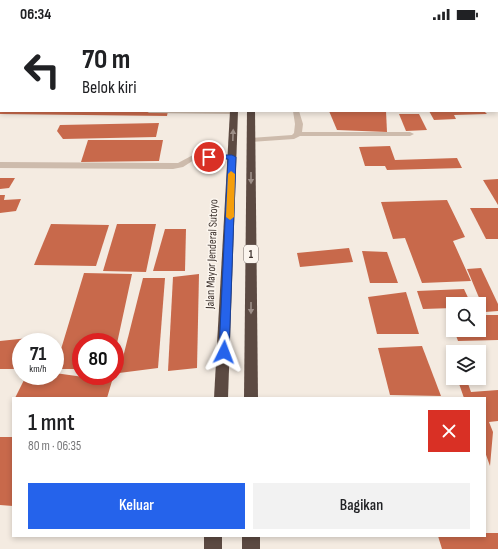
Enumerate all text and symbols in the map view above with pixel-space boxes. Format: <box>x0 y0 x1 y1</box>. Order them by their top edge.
text: 06:34 <box>20 5 51 24</box>
text: 70 m <box>82 43 130 76</box>
icon: left <box>16 44 68 96</box>
text: Belok kiri <box>82 77 137 98</box>
one-way arrow <box>230 128 236 141</box>
pin <box>192 140 226 174</box>
icon: arrive <box>198 146 220 168</box>
one-way arrow <box>248 172 254 185</box>
street label: Jalan Mayor Jenderal Sutoyo <box>203 199 221 310</box>
road number: 1 <box>244 245 258 263</box>
map controls <box>446 297 486 385</box>
button: search <box>446 297 486 337</box>
one-way arrow <box>248 302 254 315</box>
position arrow <box>203 331 245 373</box>
speed limit sign: 80 <box>72 333 124 385</box>
text: 71 <box>30 342 46 366</box>
button: layers <box>446 345 486 385</box>
text: km/h <box>29 363 47 375</box>
text: 1 mnt <box>28 408 75 437</box>
button: close <box>428 410 470 452</box>
text: 80 m · 06:35 <box>28 438 81 454</box>
button: Keluar <box>28 483 245 529</box>
button: Bagikan <box>253 483 470 529</box>

